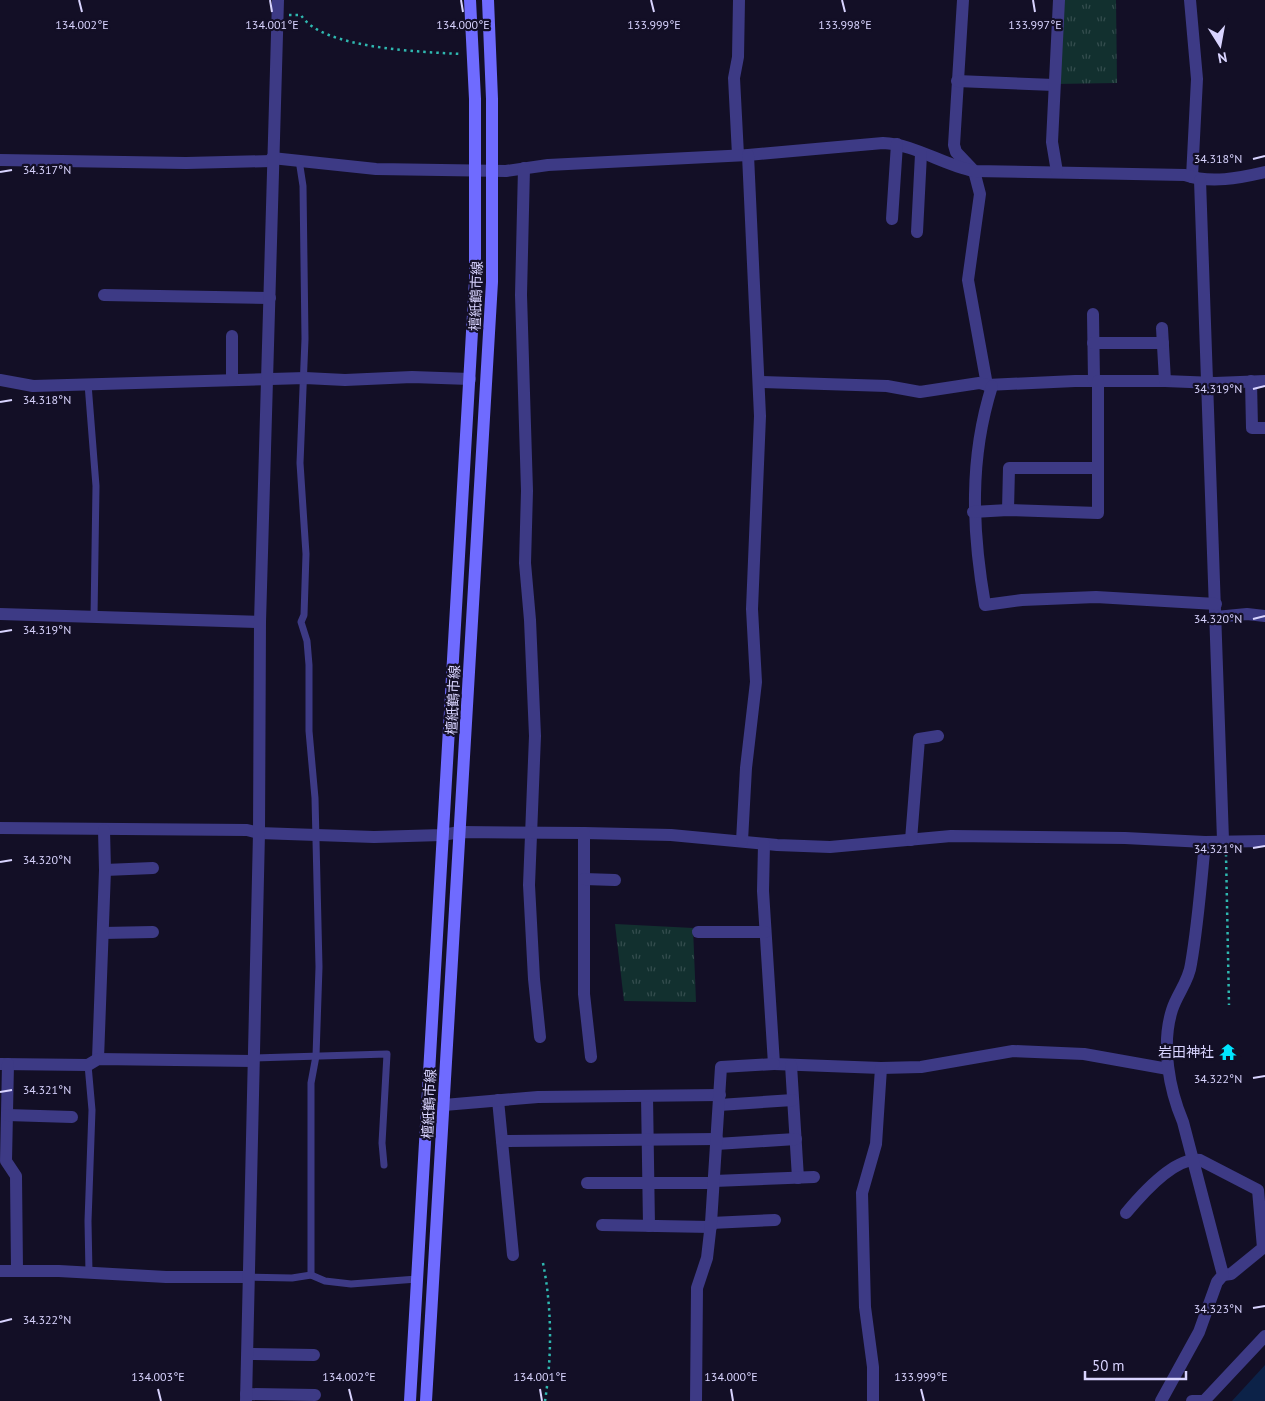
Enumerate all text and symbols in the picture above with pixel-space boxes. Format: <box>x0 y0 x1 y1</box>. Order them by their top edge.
text: 134.002°E <box>55 17 109 32</box>
text: 134.001°E <box>245 17 299 32</box>
text: 134.000°E <box>436 17 490 32</box>
text: 133.999°E <box>627 17 681 32</box>
text: 133.998°E <box>818 17 872 32</box>
text: 133.997°E <box>1008 17 1062 32</box>
north arrow <box>1195 20 1245 70</box>
text: N <box>1216 48 1229 67</box>
text: 34.318°N <box>1194 151 1242 166</box>
text: 34.317°N <box>23 162 71 177</box>
street label: 檀紙鶴市線 <box>466 261 486 331</box>
text: 34.319°N <box>1194 381 1242 396</box>
text: 34.318°N <box>23 392 71 407</box>
text: 34.320°N <box>1194 611 1242 626</box>
text: 34.319°N <box>23 622 71 637</box>
street label: 檀紙鶴市線 <box>442 665 464 735</box>
text: 34.321°N <box>1194 841 1242 856</box>
text: 34.320°N <box>23 852 71 867</box>
temple icon: 岩田神社 <box>1218 1042 1238 1062</box>
place label: 岩田神社 <box>1158 1043 1214 1061</box>
street label: 檀紙鶴市線 <box>418 1069 440 1139</box>
text: 34.322°N <box>1194 1071 1242 1086</box>
text: 34.321°N <box>23 1082 71 1097</box>
text: 34.323°N <box>1194 1301 1242 1316</box>
text: 34.322°N <box>23 1312 71 1327</box>
scale bar <box>1085 1348 1186 1380</box>
text: 50 m <box>1092 1356 1125 1375</box>
text: 134.003°E <box>131 1369 185 1384</box>
text: 134.002°E <box>322 1369 376 1384</box>
text: 134.001°E <box>513 1369 567 1384</box>
text: 134.000°E <box>704 1369 758 1384</box>
text: 133.999°E <box>894 1369 948 1384</box>

